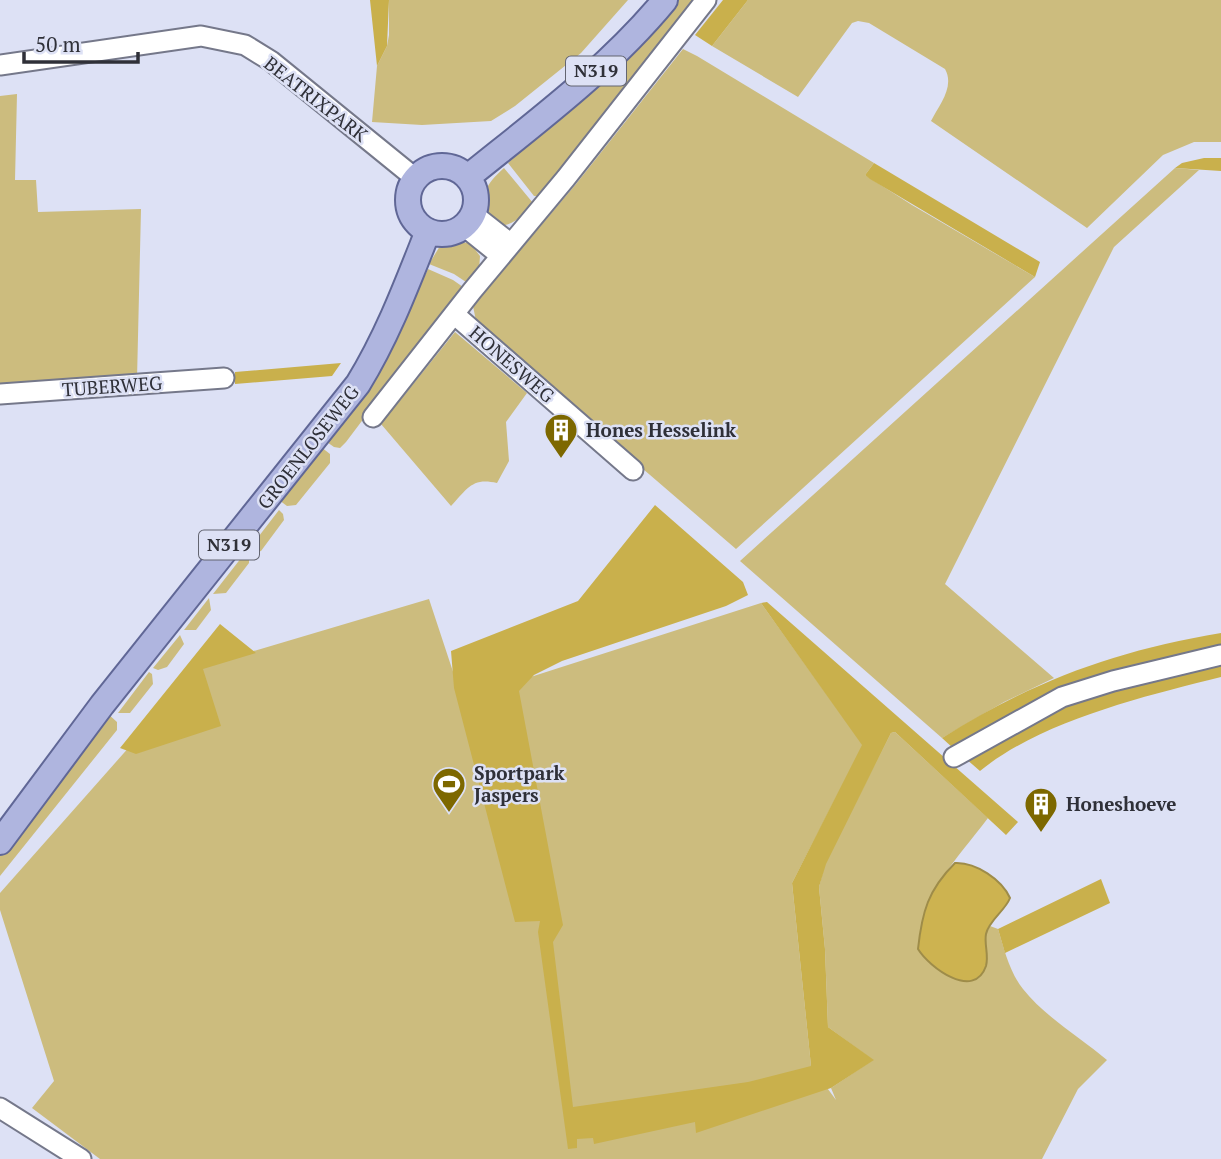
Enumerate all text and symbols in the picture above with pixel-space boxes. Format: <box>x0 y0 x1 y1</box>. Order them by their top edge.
scale bar <box>24 21 138 65</box>
text: 50 m <box>35 30 81 58</box>
street label: BEATRIXPARK <box>259 50 374 147</box>
road number: N319 <box>566 56 626 86</box>
street label: HONESWEG <box>465 320 560 407</box>
street label: TUBERWEG <box>61 370 163 401</box>
street label: GROENLOSEWEG <box>251 380 364 514</box>
building icon: Hones Hesselink <box>542 411 580 460</box>
place label: Hones Hesselink <box>586 417 737 442</box>
road number: N319 <box>199 530 259 560</box>
place label: Sportpark Jaspers <box>474 760 566 807</box>
sports icon: Sportpark Jaspers <box>430 765 468 814</box>
building icon: Honeshoeve <box>1022 785 1060 834</box>
place label: Honeshoeve <box>1066 791 1176 816</box>

